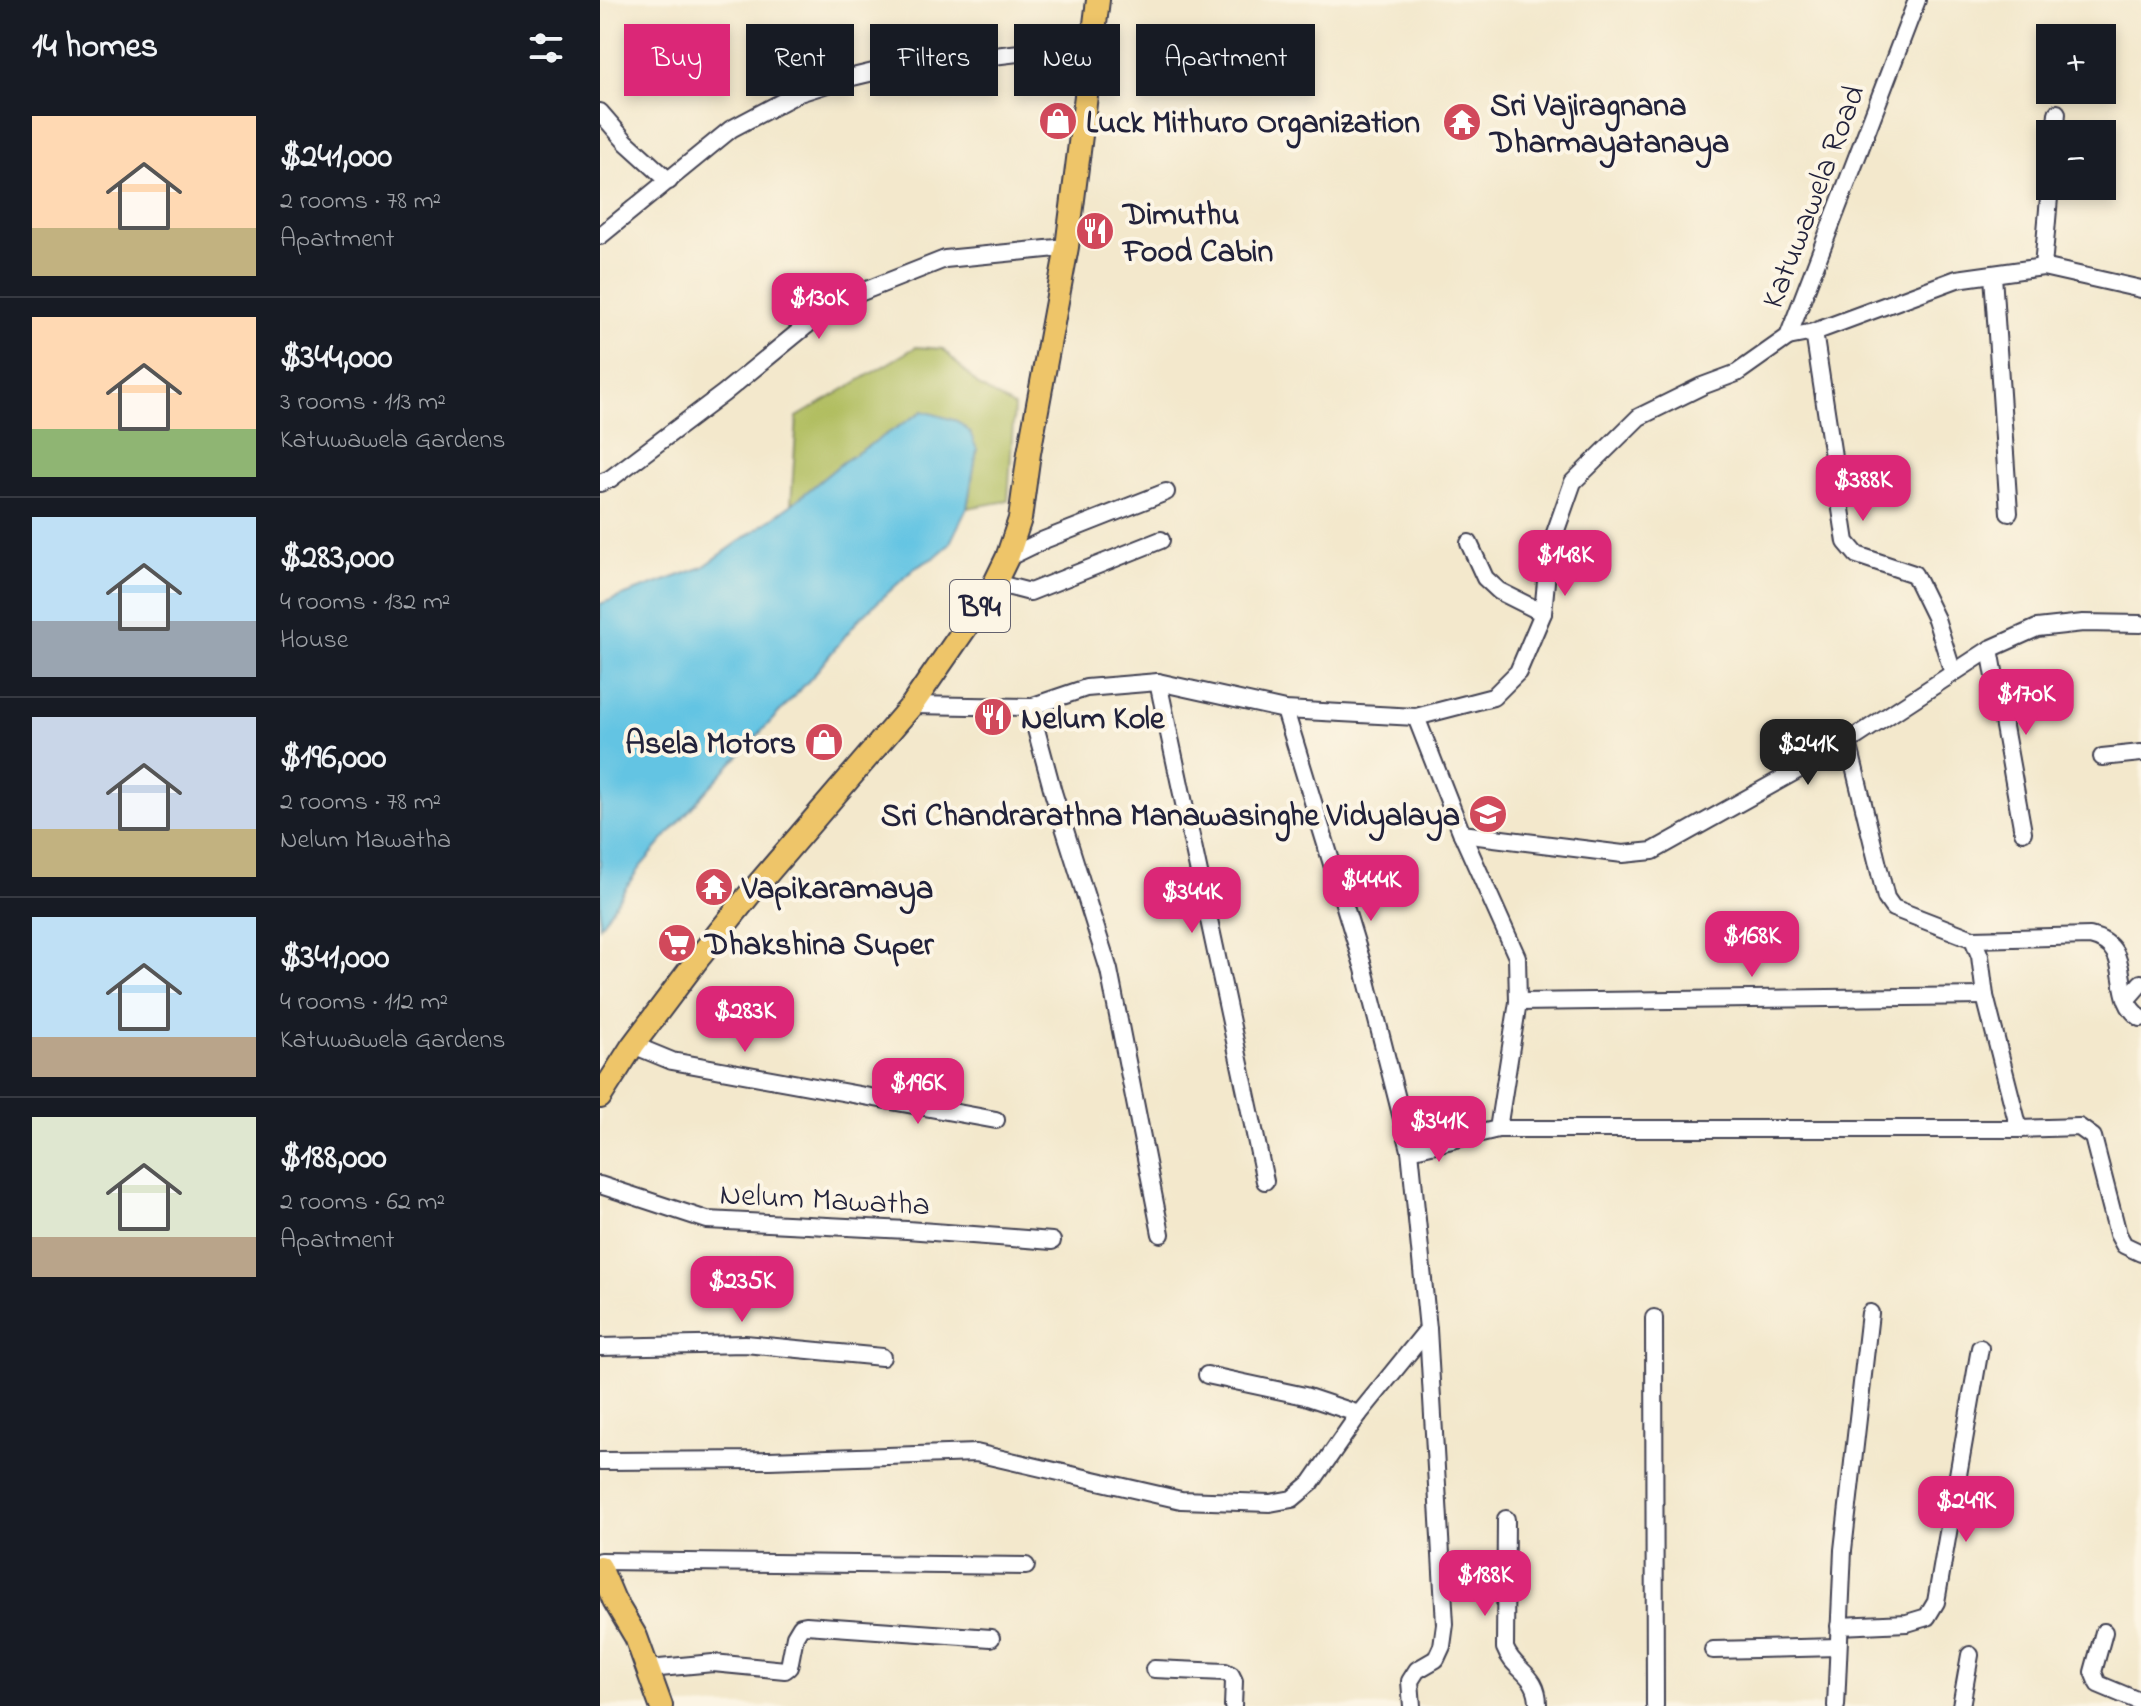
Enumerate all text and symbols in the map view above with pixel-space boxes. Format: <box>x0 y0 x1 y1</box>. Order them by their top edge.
text: 14 homes <box>32 23 158 73</box>
chip: Buy <box>624 24 730 96</box>
chip: Rent <box>746 24 854 96</box>
chip: Filters <box>870 24 998 96</box>
chip: New <box>1014 24 1120 96</box>
chip: Apartment <box>1136 24 1315 96</box>
map controls <box>2036 24 2116 200</box>
button: + <box>2036 24 2116 104</box>
icon: filters <box>524 26 568 70</box>
street label: Katuwawela Road <box>1751 79 1879 316</box>
place label: Sri Vajiragnana Dharmayatanaya <box>1488 84 1729 169</box>
shop icon: Luck Mithuro Organization <box>1037 100 1079 142</box>
place label: Luck Mithuro Organization <box>1086 101 1420 149</box>
temple icon: Sri Vajiragnana Dharmayatanaya <box>1441 101 1483 143</box>
button: − <box>2036 120 2116 200</box>
text: $241,000 <box>280 133 392 183</box>
icon: home <box>96 148 192 244</box>
text: 2 rooms · 78 m² <box>280 183 441 221</box>
place label: Dimuthu Food Cabin <box>1121 193 1274 277</box>
restaurant icon: Dimuthu Food Cabin <box>1074 210 1116 252</box>
text: Apartment <box>280 221 394 259</box>
pin: $130K <box>763 273 875 341</box>
text: $130K <box>790 280 848 318</box>
text: $344,000 <box>280 334 393 384</box>
icon: home <box>96 349 192 445</box>
text: 3 rooms · 113 m² <box>280 384 446 422</box>
text: Katuwawela Gardens <box>280 422 506 460</box>
pin: $388K <box>1807 455 1919 523</box>
text: $388K <box>1834 462 1892 500</box>
pin: $148K <box>1509 530 1621 598</box>
text: $283,000 <box>280 534 394 584</box>
text: $148K <box>1536 537 1594 575</box>
icon: home <box>96 549 192 645</box>
road number: B94 <box>950 580 1010 632</box>
text: 4 rooms · 132 m² <box>280 584 451 622</box>
text: House <box>280 622 348 660</box>
pin: $170K <box>1970 669 2082 737</box>
text: $170K <box>1997 676 2055 714</box>
restaurant icon: Nelum Kole <box>972 696 1014 738</box>
place label: Nelum Kole <box>1021 697 1166 744</box>
pin: $241K <box>1752 719 1864 787</box>
shop icon: Asela Motors <box>803 721 845 763</box>
place label: Asela Motors <box>625 722 796 769</box>
text: $241K <box>1778 726 1838 764</box>
text: $196,000 <box>280 734 387 784</box>
icon: home <box>96 749 192 845</box>
text: 2 rooms · 78 m² <box>280 784 441 822</box>
school or university icon: Sri Chandrarathna Manawasinghe Vidyalaya <box>1467 793 1509 835</box>
place label: Sri Chandrarathna Manawasinghe Vidyalaya <box>881 794 1460 842</box>
text: Nelum Mawatha <box>280 822 451 860</box>
pin: $444K <box>1315 855 1427 923</box>
text: $444K <box>1341 862 1401 900</box>
temple icon: Vapikaramaya <box>693 866 735 908</box>
place label: Vapikaramaya <box>741 867 933 915</box>
pin: $344K <box>1136 867 1248 935</box>
text: $344K <box>1162 874 1222 912</box>
pin: $168K <box>1696 911 1808 979</box>
text: $168K <box>1723 918 1781 956</box>
supermarket icon: Dhakshina Super <box>656 922 698 964</box>
place label: Dhakshina Super <box>703 923 935 970</box>
text: $341,000 <box>280 934 389 984</box>
icon: home <box>96 949 192 1045</box>
text: 4 rooms · 112 m² <box>280 984 448 1022</box>
pin: $283K <box>689 986 801 1054</box>
text: $283K <box>714 993 776 1031</box>
text: Katuwawela Gardens <box>280 1022 506 1060</box>
pin: $196K <box>862 1058 974 1126</box>
text: $196K <box>890 1065 946 1103</box>
pin: $341K <box>1383 1096 1495 1164</box>
text: $341K <box>1410 1103 1468 1141</box>
text: $188,000 <box>280 1134 387 1184</box>
icon: home <box>96 1149 192 1245</box>
street label: Nelum Mawatha <box>718 1173 931 1230</box>
text: 2 rooms · 62 m² <box>280 1184 445 1222</box>
text: Apartment <box>280 1222 394 1260</box>
pin: $235K <box>686 1256 798 1324</box>
text: $235K <box>709 1263 775 1301</box>
pin: $249K <box>1910 1476 2022 1544</box>
text: $249K <box>1936 1483 1996 1521</box>
pin: $188K <box>1429 1550 1541 1618</box>
text: $188K <box>1457 1557 1513 1595</box>

